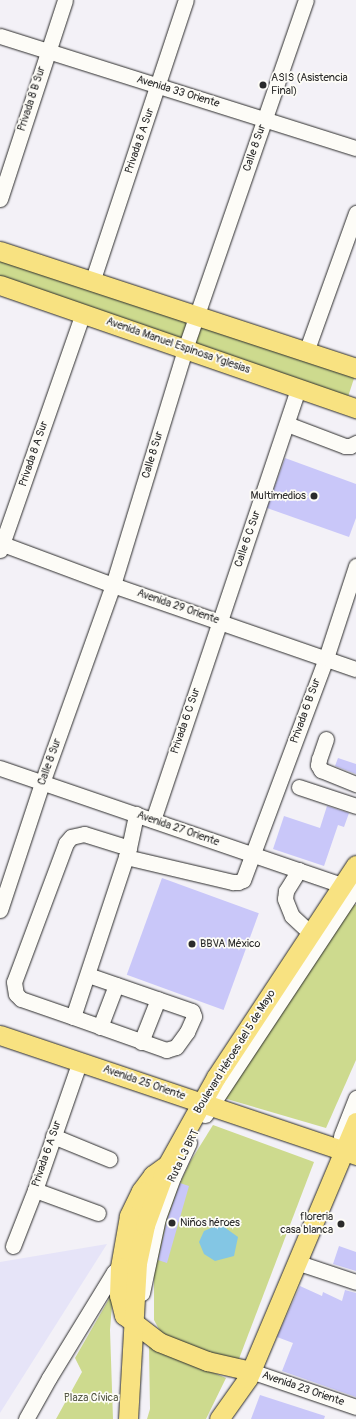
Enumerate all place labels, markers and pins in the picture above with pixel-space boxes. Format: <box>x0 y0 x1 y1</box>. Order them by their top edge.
place label: ASIS (Asistencia Final) <box>271 72 348 98</box>
marker: ASIS (Asistencia Final) <box>258 80 268 90</box>
place label: Multimedios <box>250 489 306 503</box>
marker: Multimedios <box>309 491 319 501</box>
place label: BBVA México <box>200 937 260 951</box>
marker: BBVA México <box>187 939 197 949</box>
place label: floreria casa blanca <box>280 1211 333 1237</box>
place label: Niños héroes <box>180 1216 240 1230</box>
marker: Niños héroes <box>167 1218 177 1228</box>
marker: floreria casa blanca <box>336 1219 346 1229</box>

